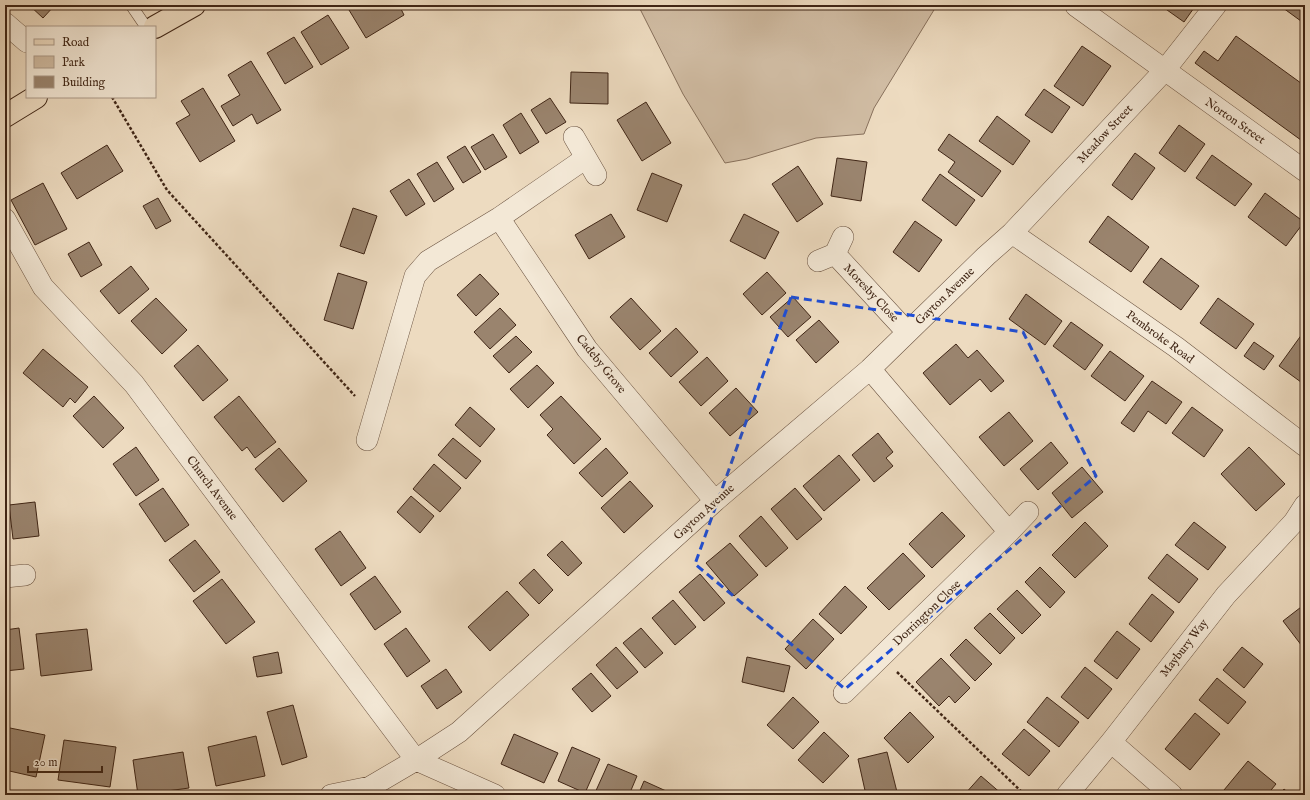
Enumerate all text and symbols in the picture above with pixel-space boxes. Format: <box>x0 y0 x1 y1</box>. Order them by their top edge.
legend <box>26 26 156 98</box>
text: Road <box>62 35 90 50</box>
text: Park <box>62 55 85 70</box>
text: Building <box>62 75 106 90</box>
street label: Norton Street <box>1202 95 1268 147</box>
street label: Meadow Street <box>1074 101 1136 167</box>
street label: Moresby Close <box>840 261 902 326</box>
street label: Gayton Avenue <box>912 264 978 328</box>
street label: Pembroke Road <box>1123 307 1197 367</box>
street label: Cadeby Grove <box>573 331 630 397</box>
street label: Church Avenue <box>183 453 241 523</box>
street label: Gayton Avenue <box>670 480 738 543</box>
street label: Dorrington Close <box>890 577 964 649</box>
street label: Maybury Way <box>1157 616 1211 680</box>
scale bar <box>28 748 102 774</box>
text: 20 m <box>34 755 57 770</box>

